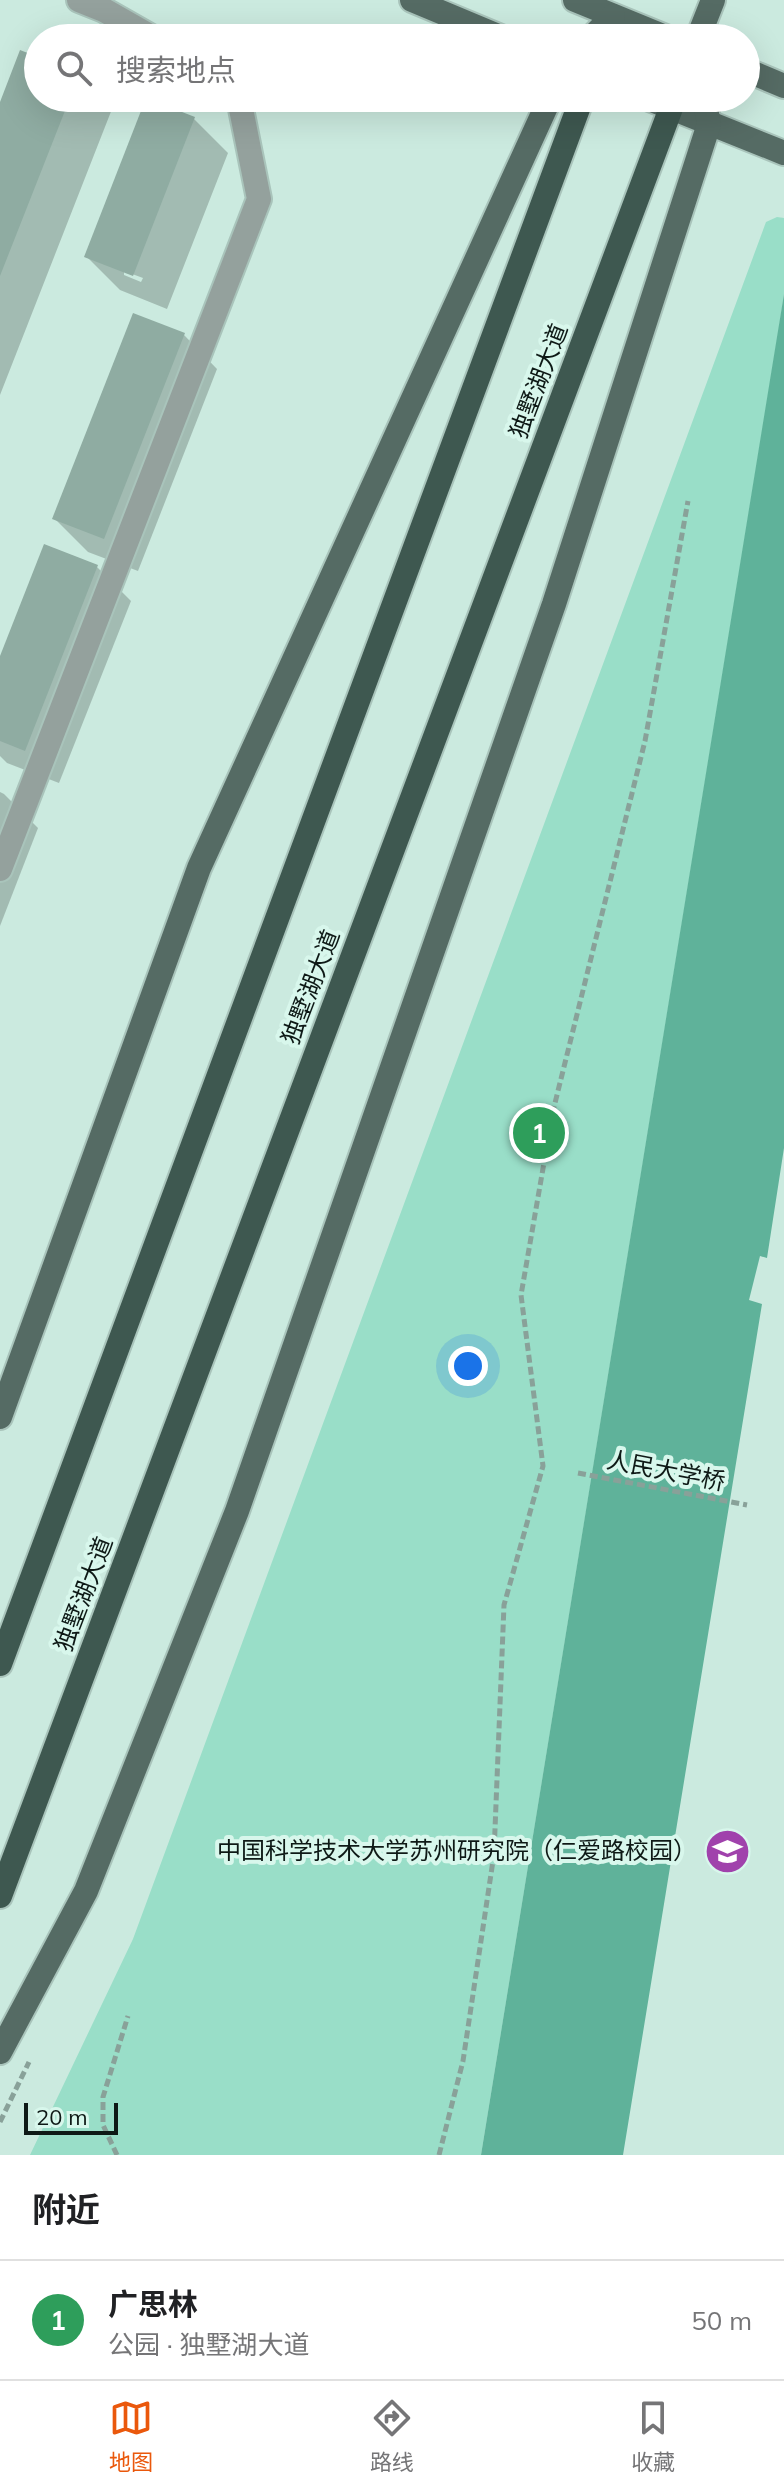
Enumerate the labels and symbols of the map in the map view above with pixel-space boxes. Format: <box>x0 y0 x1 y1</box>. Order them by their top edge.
street label: 独墅湖大道 <box>503 319 574 442</box>
street label: 独墅湖大道 <box>275 925 346 1048</box>
pin: 1 <box>513 1103 565 1163</box>
your location <box>448 1346 488 1386</box>
street label: 人民大学桥 <box>604 1444 728 1496</box>
street label: 独墅湖大道 <box>48 1532 119 1655</box>
school or university icon: 中国科学技术大学苏州研究院（仁爱路校园） <box>704 1827 752 1875</box>
place label: 中国科学技术大学苏州研究院（仁爱路校园） <box>217 1835 697 1865</box>
scale bar <box>24 2099 118 2135</box>

